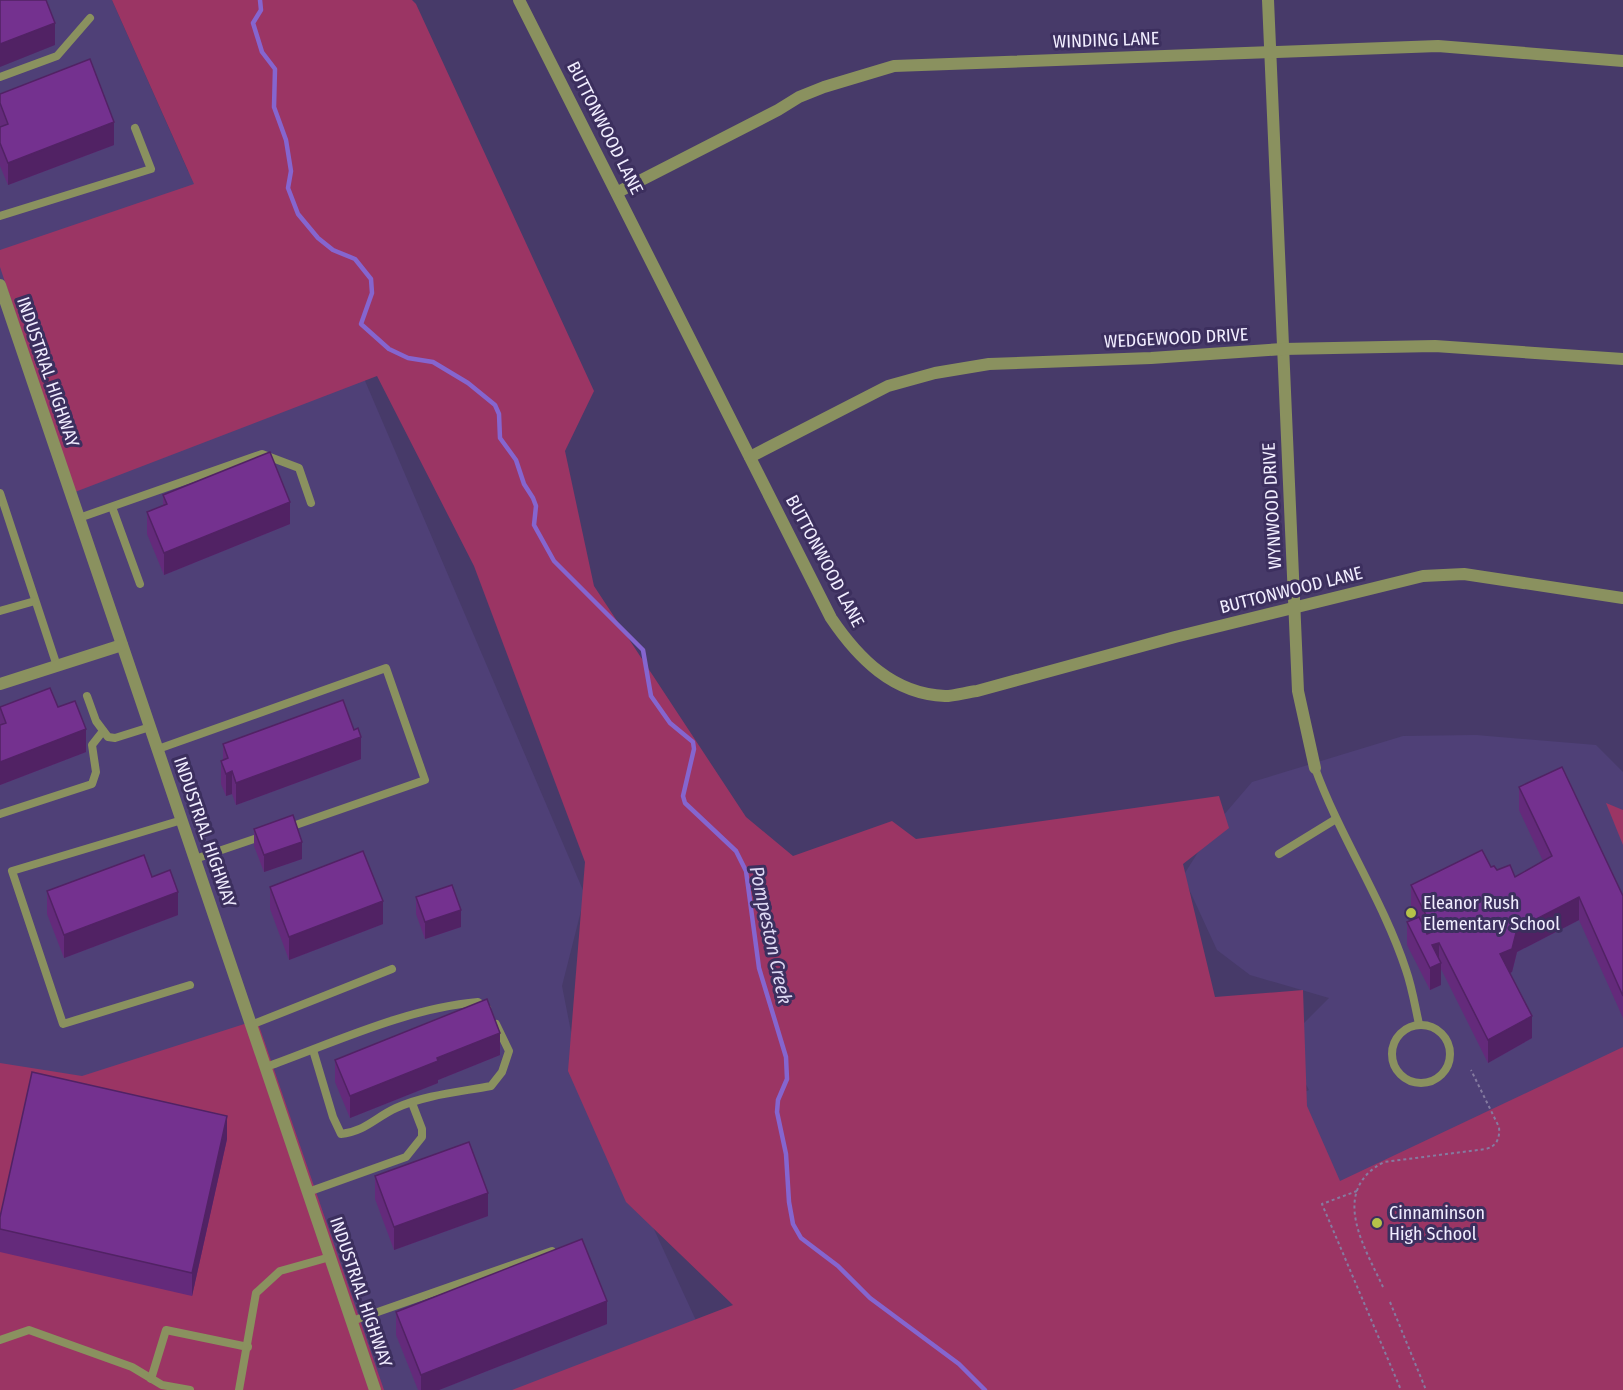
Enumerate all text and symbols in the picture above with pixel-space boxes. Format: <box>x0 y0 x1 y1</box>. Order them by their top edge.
street label: WINDING LANE <box>1052 27 1160 53</box>
street label: BUTTONWOOD LANE <box>562 58 648 198</box>
street label: INDUSTRIAL HIGHWAY <box>12 294 84 450</box>
street label: WEDGEWOOD DRIVE <box>1103 323 1249 353</box>
street label: WYNWOOD DRIVE <box>1258 442 1286 570</box>
street label: BUTTONWOOD LANE <box>781 491 869 631</box>
street label: BUTTONWOOD LANE <box>1217 562 1365 618</box>
street label: INDUSTRIAL HIGHWAY <box>169 754 241 910</box>
water label: Pompeston Creek <box>745 864 797 1006</box>
place label: Eleanor Rush Elementary School <box>1423 892 1560 935</box>
marker: Eleanor Rush Elementary School <box>1404 906 1418 920</box>
place label: Cinnaminson High School <box>1389 1202 1485 1245</box>
street label: INDUSTRIAL HIGHWAY <box>325 1214 397 1370</box>
marker: Cinnaminson High School <box>1370 1216 1384 1230</box>

